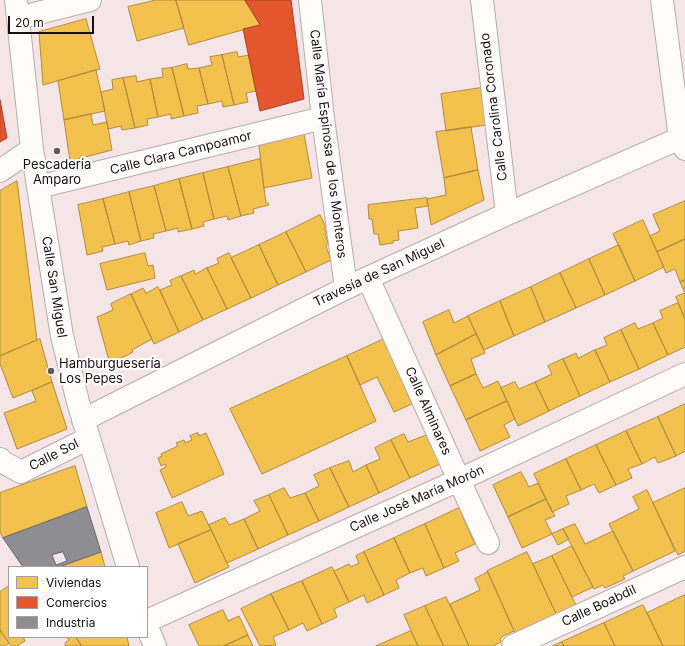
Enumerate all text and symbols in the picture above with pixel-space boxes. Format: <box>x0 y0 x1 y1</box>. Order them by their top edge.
scale bar <box>10 8 96 34</box>
text: 20 m <box>15 15 44 30</box>
street label: Calle María Espinosa de los Monteros <box>306 29 350 259</box>
street label: Calle Carolina Coronado <box>477 32 511 182</box>
street label: Calle Clara Campoamor <box>108 128 254 178</box>
marker: Pescadería Amparo <box>52 146 62 156</box>
place label: Pescadería Amparo <box>23 157 91 188</box>
street label: Calle San Miguel <box>38 235 70 339</box>
street label: Travesía de San Miguel <box>311 236 447 310</box>
place label: Hamburguesería Los Pepes <box>59 356 161 387</box>
street label: Calle Alminares <box>402 364 454 458</box>
marker: Hamburguesería Los Pepes <box>46 366 56 376</box>
street label: Calle Sol <box>27 436 81 474</box>
street label: Calle José María Morón <box>347 462 487 536</box>
legend <box>8 566 148 638</box>
text: Viviendas <box>46 575 101 590</box>
street label: Calle Boabdil <box>559 582 639 630</box>
text: Comercios <box>46 595 107 610</box>
text: Industria <box>46 615 95 630</box>

